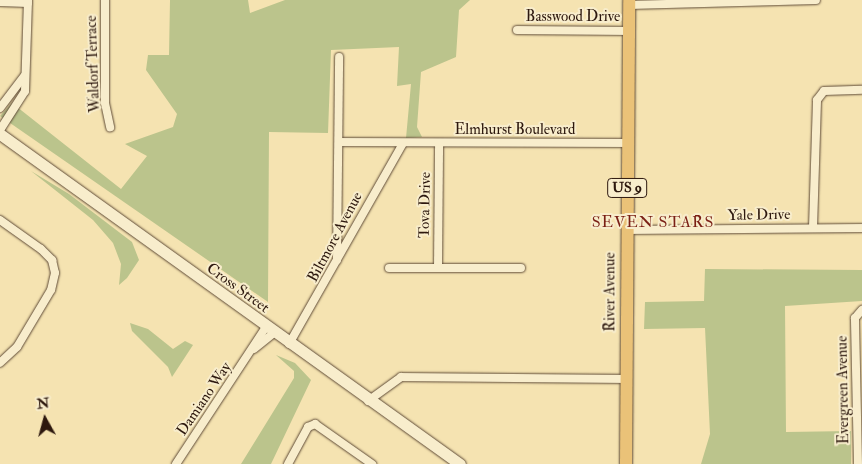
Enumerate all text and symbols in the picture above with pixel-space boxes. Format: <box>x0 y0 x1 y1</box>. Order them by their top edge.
street label: Basswood Drive <box>526 8 620 26</box>
street label: Waldorf Terrace <box>82 15 104 113</box>
street label: Elmhurst Boulevard <box>455 121 575 139</box>
street label: Tova Drive <box>415 172 435 238</box>
road number: US 9 <box>607 177 647 200</box>
street label: Biltmore Avenue <box>304 189 366 285</box>
street label: Yale Drive <box>728 205 790 225</box>
district label: SEVEN STARS <box>590 212 716 232</box>
street label: River Avenue <box>601 252 619 332</box>
street label: Cross Street <box>203 259 273 317</box>
street label: Evergreen Avenue <box>833 336 853 444</box>
street label: Damiano Way <box>173 359 235 439</box>
north arrow <box>20 394 70 444</box>
text: N <box>36 394 50 413</box>

